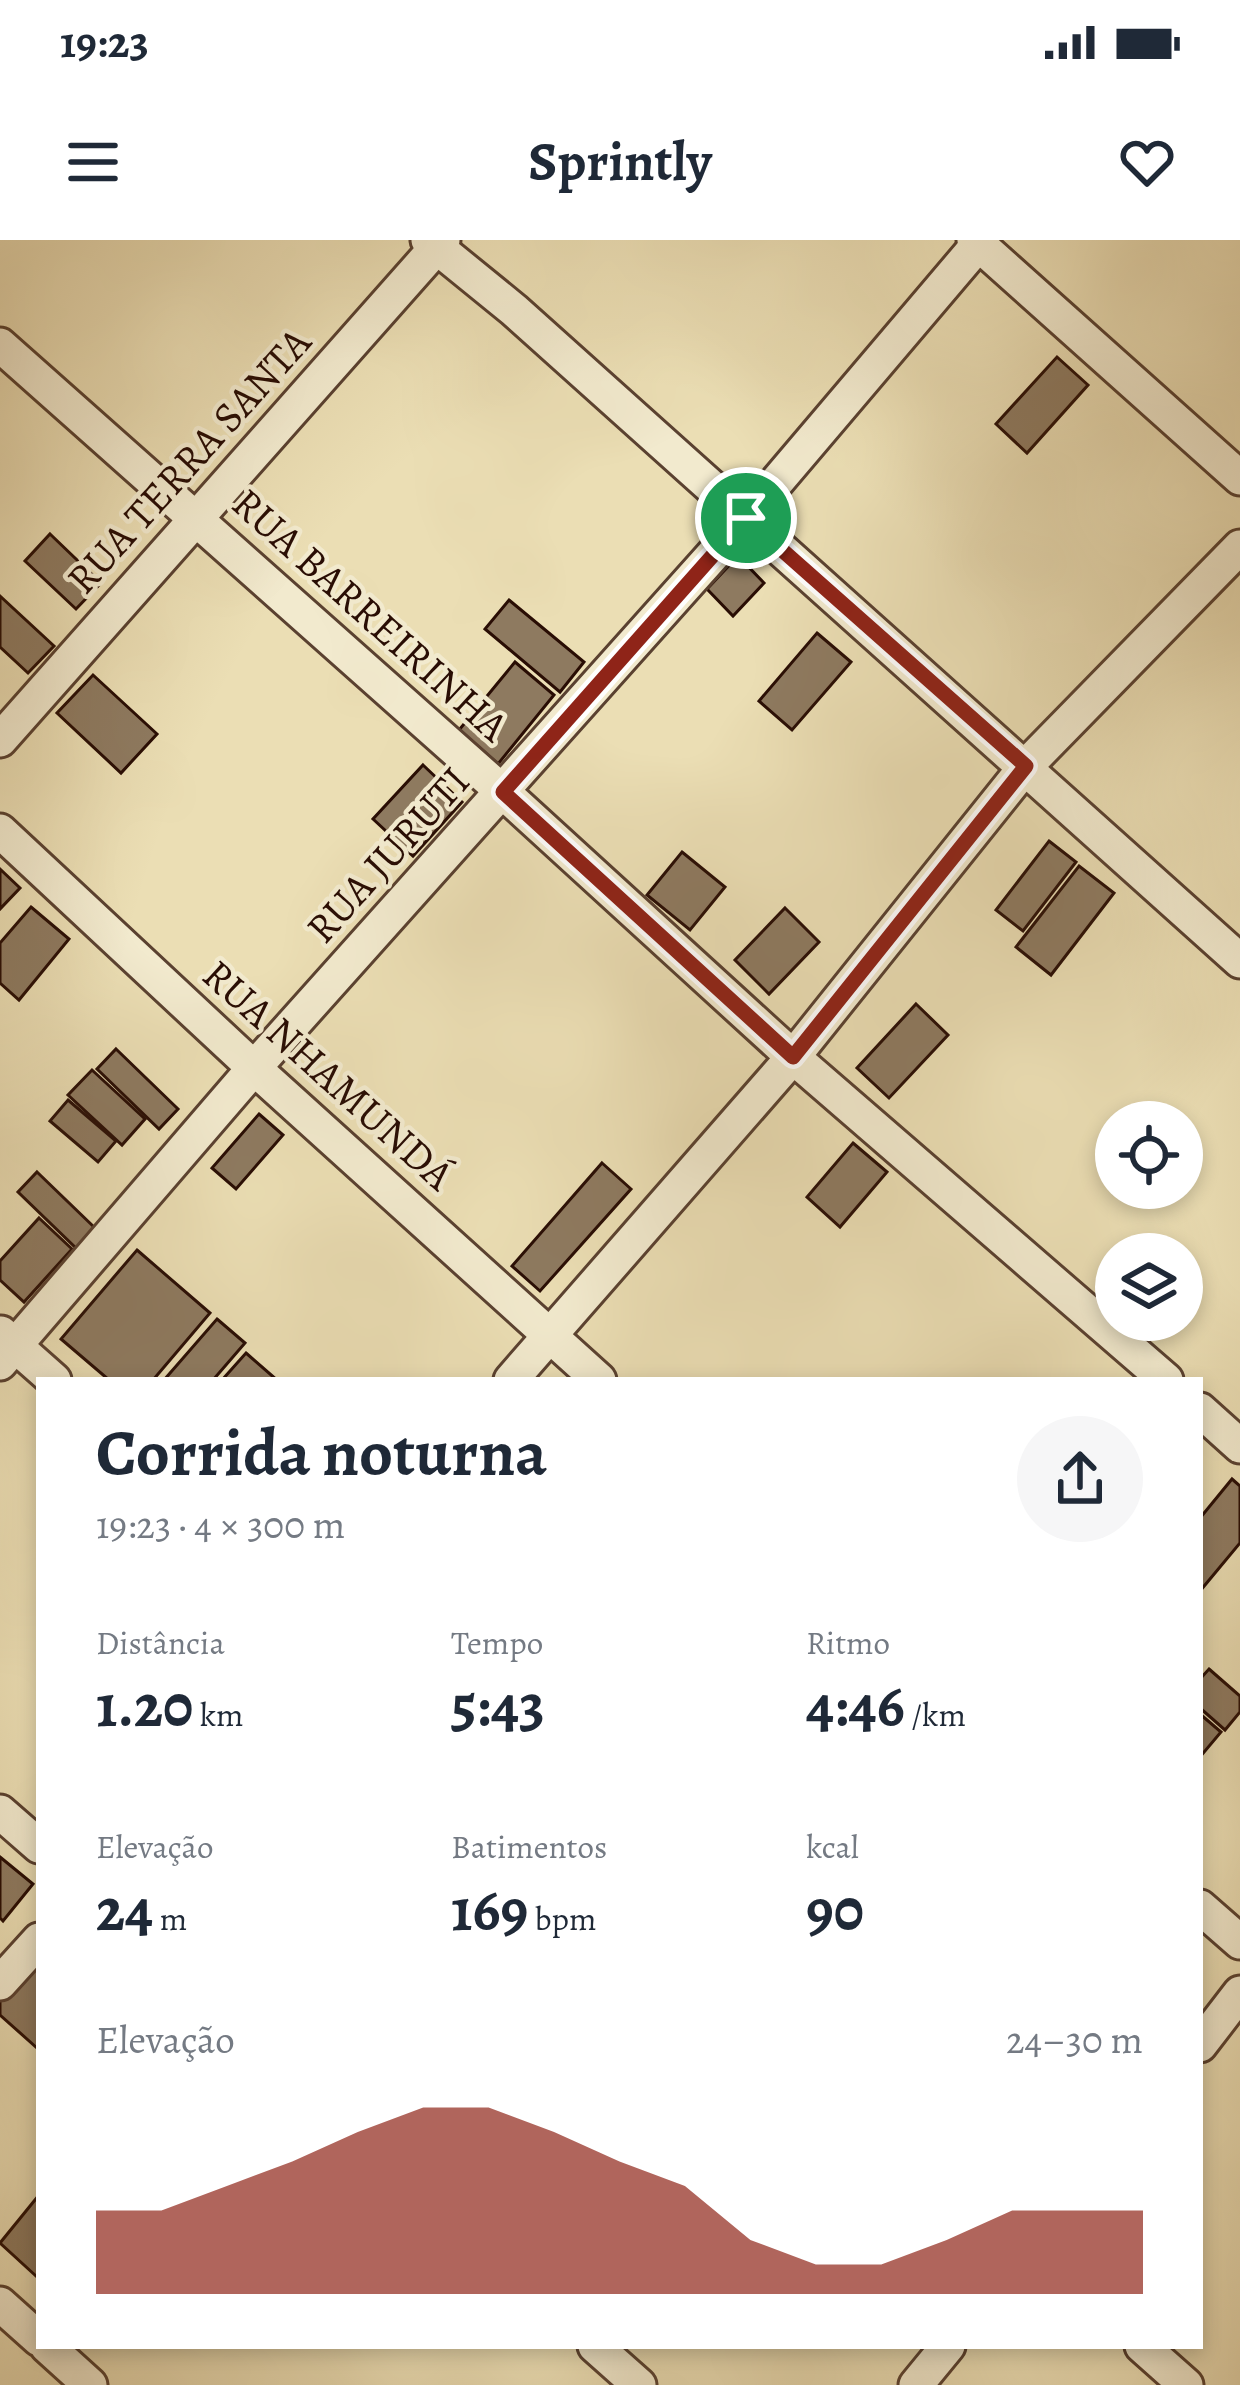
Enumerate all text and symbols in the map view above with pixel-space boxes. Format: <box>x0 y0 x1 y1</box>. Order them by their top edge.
text: 19:23 <box>60 11 149 73</box>
text: Sprintly <box>528 125 712 199</box>
icon: menu <box>60 129 126 195</box>
icon: heart <box>1114 129 1180 195</box>
street label: RUA TERRA SANTA <box>53 314 324 606</box>
pin <box>695 467 797 569</box>
street label: RUA BARREIRINHA <box>220 475 521 754</box>
icon: arrive <box>713 485 779 551</box>
street label: RUA JURUTI <box>293 754 482 955</box>
street label: RUA NHAMUNDÁ <box>191 946 467 1203</box>
map controls <box>1095 1101 1203 1341</box>
button: locate <box>1095 1101 1203 1209</box>
button: layers <box>1095 1233 1203 1341</box>
text: Corrida noturna <box>96 1408 547 1498</box>
button: share <box>1017 1416 1143 1542</box>
text: 19:23 · 4 × 300 m <box>96 1498 345 1551</box>
text: Distância <box>96 1620 225 1665</box>
text: Tempo <box>451 1620 543 1665</box>
text: Ritmo <box>806 1620 890 1665</box>
text: 1.20 <box>96 1665 193 1747</box>
text: 5:43 <box>451 1665 545 1747</box>
text: 4:46 <box>806 1665 905 1747</box>
text: km <box>193 1692 244 1737</box>
text: /km <box>905 1692 966 1737</box>
text: Elevação <box>96 1824 213 1869</box>
text: Batimentos <box>451 1824 607 1869</box>
text: kcal <box>806 1824 859 1869</box>
text: 24 <box>96 1869 153 1951</box>
text: 169 <box>451 1869 528 1951</box>
text: 90 <box>806 1869 864 1951</box>
text: m <box>153 1896 187 1941</box>
text: bpm <box>528 1896 596 1941</box>
text: Elevação <box>96 2013 235 2066</box>
text: 24–30 m <box>1006 2013 1143 2066</box>

